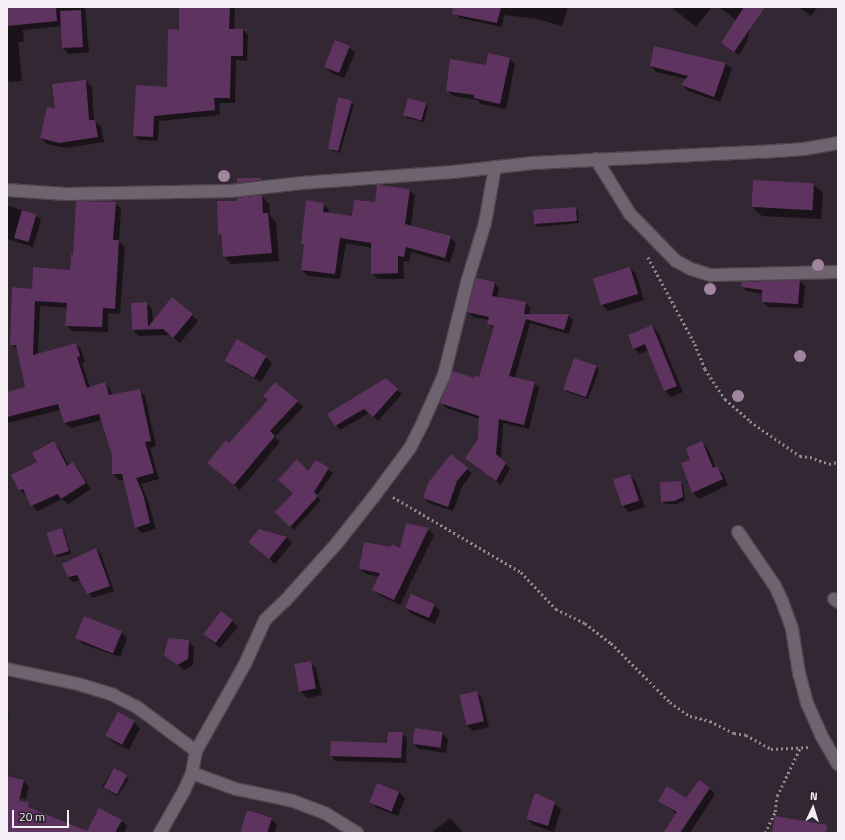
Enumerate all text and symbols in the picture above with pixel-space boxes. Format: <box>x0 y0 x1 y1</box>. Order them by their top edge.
north arrow <box>793 788 833 828</box>
text: N <box>809 788 818 804</box>
scale bar <box>14 802 71 828</box>
text: 20 m <box>19 807 45 826</box>

